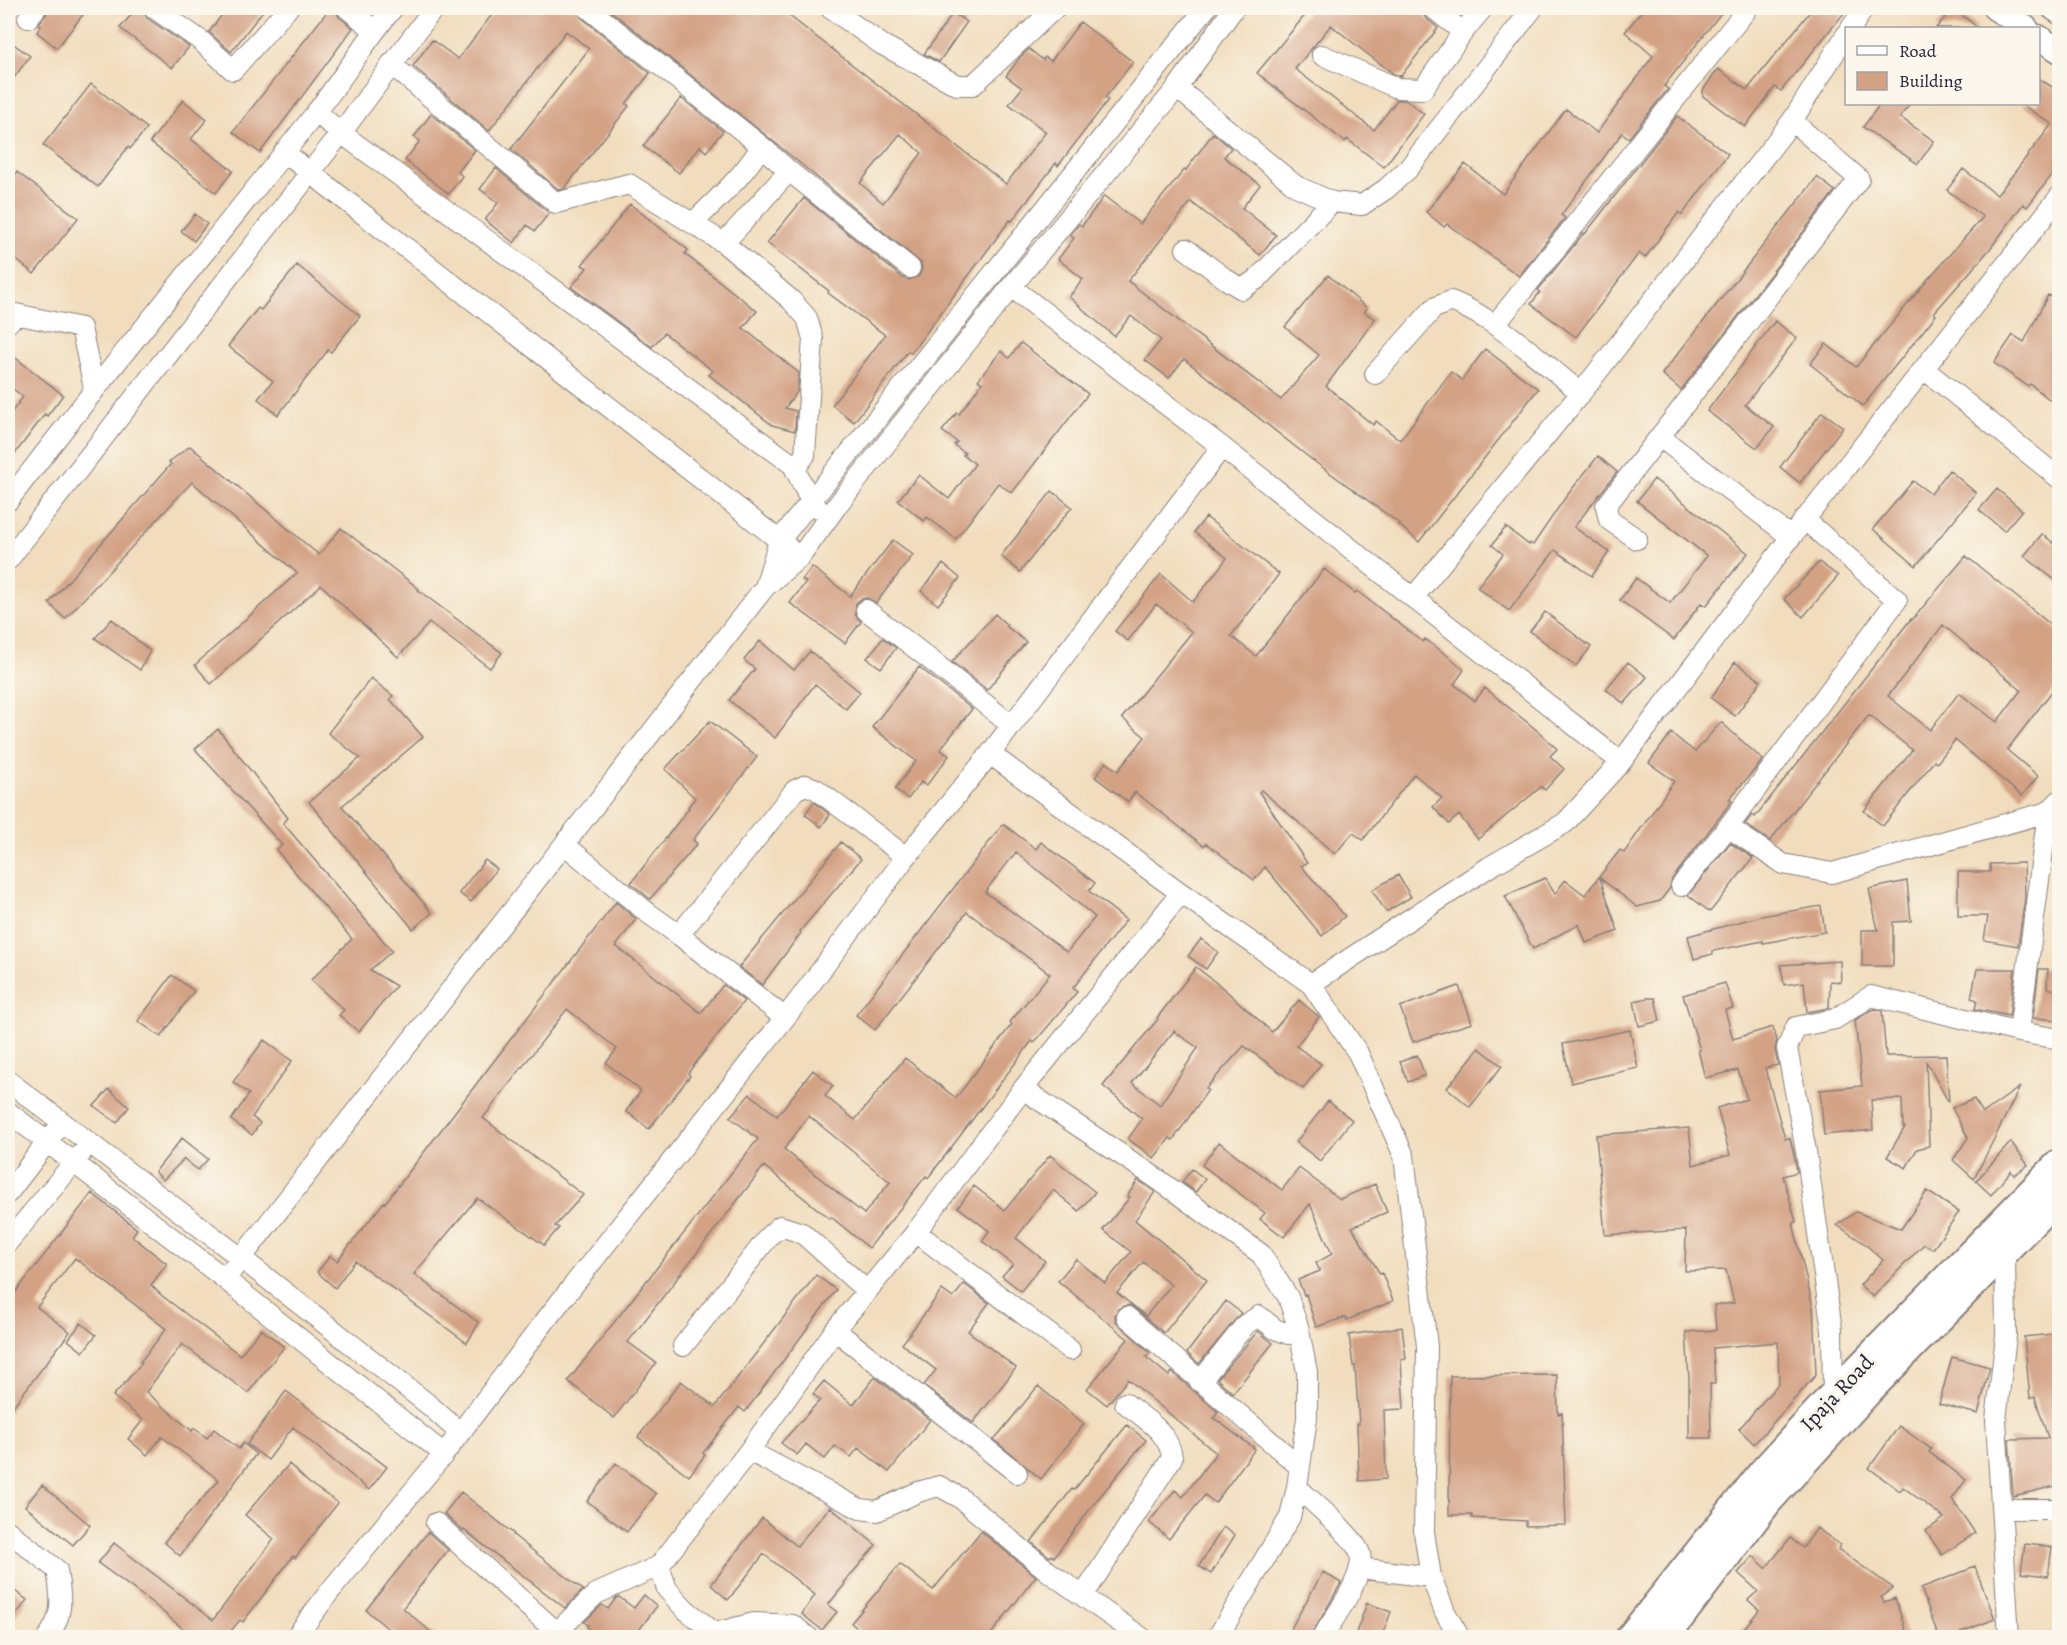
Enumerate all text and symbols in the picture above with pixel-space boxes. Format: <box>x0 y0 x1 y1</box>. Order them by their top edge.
legend <box>1845 27 2040 105</box>
text: Road <box>1899 39 1937 63</box>
text: Building <box>1899 69 1963 93</box>
street label: Ipaja Road <box>1793 1348 1881 1438</box>

